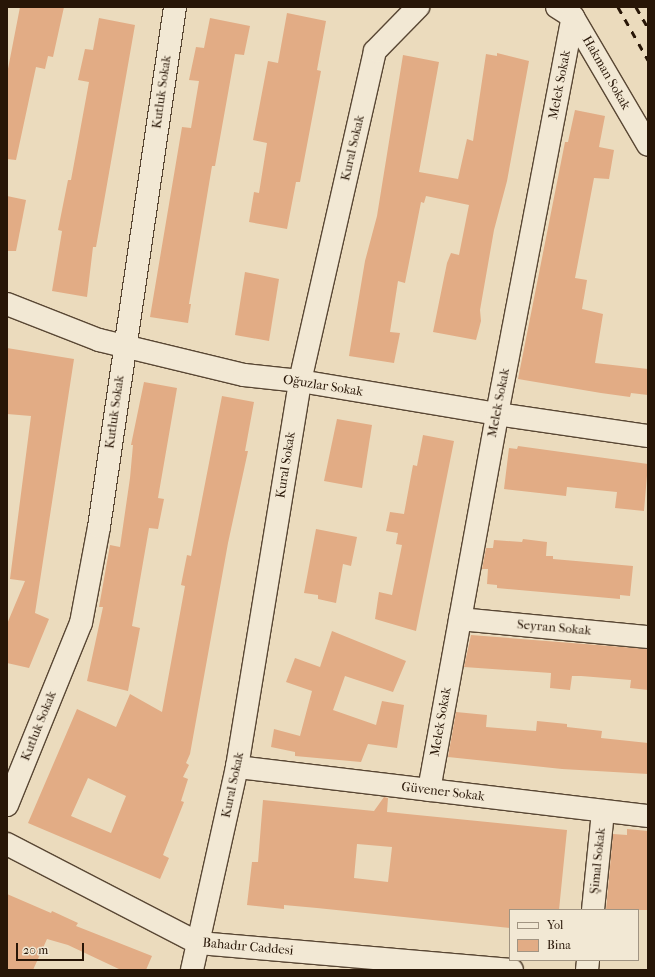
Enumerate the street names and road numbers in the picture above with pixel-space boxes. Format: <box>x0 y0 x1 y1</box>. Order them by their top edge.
street label: Hakman Sokak <box>579 33 633 113</box>
street label: Melek Sokak <box>546 49 574 121</box>
street label: Kutluk Sokak <box>149 54 175 130</box>
street label: Kural Sokak <box>338 114 368 182</box>
street label: Melek Sokak <box>485 367 513 439</box>
street label: Oğuzlar Sokak <box>282 372 364 400</box>
street label: Kutluk Sokak <box>102 374 128 450</box>
street label: Kural Sokak <box>273 431 299 499</box>
street label: Seyran Sokak <box>516 617 592 639</box>
street label: Melek Sokak <box>427 686 455 758</box>
street label: Kutluk Sokak <box>18 689 60 763</box>
street label: Kural Sokak <box>218 751 248 819</box>
street label: Güvener Sokak <box>400 779 486 805</box>
street label: Şimal Sokak <box>587 827 609 895</box>
street label: Bahadır Caddesi <box>202 935 294 959</box>

